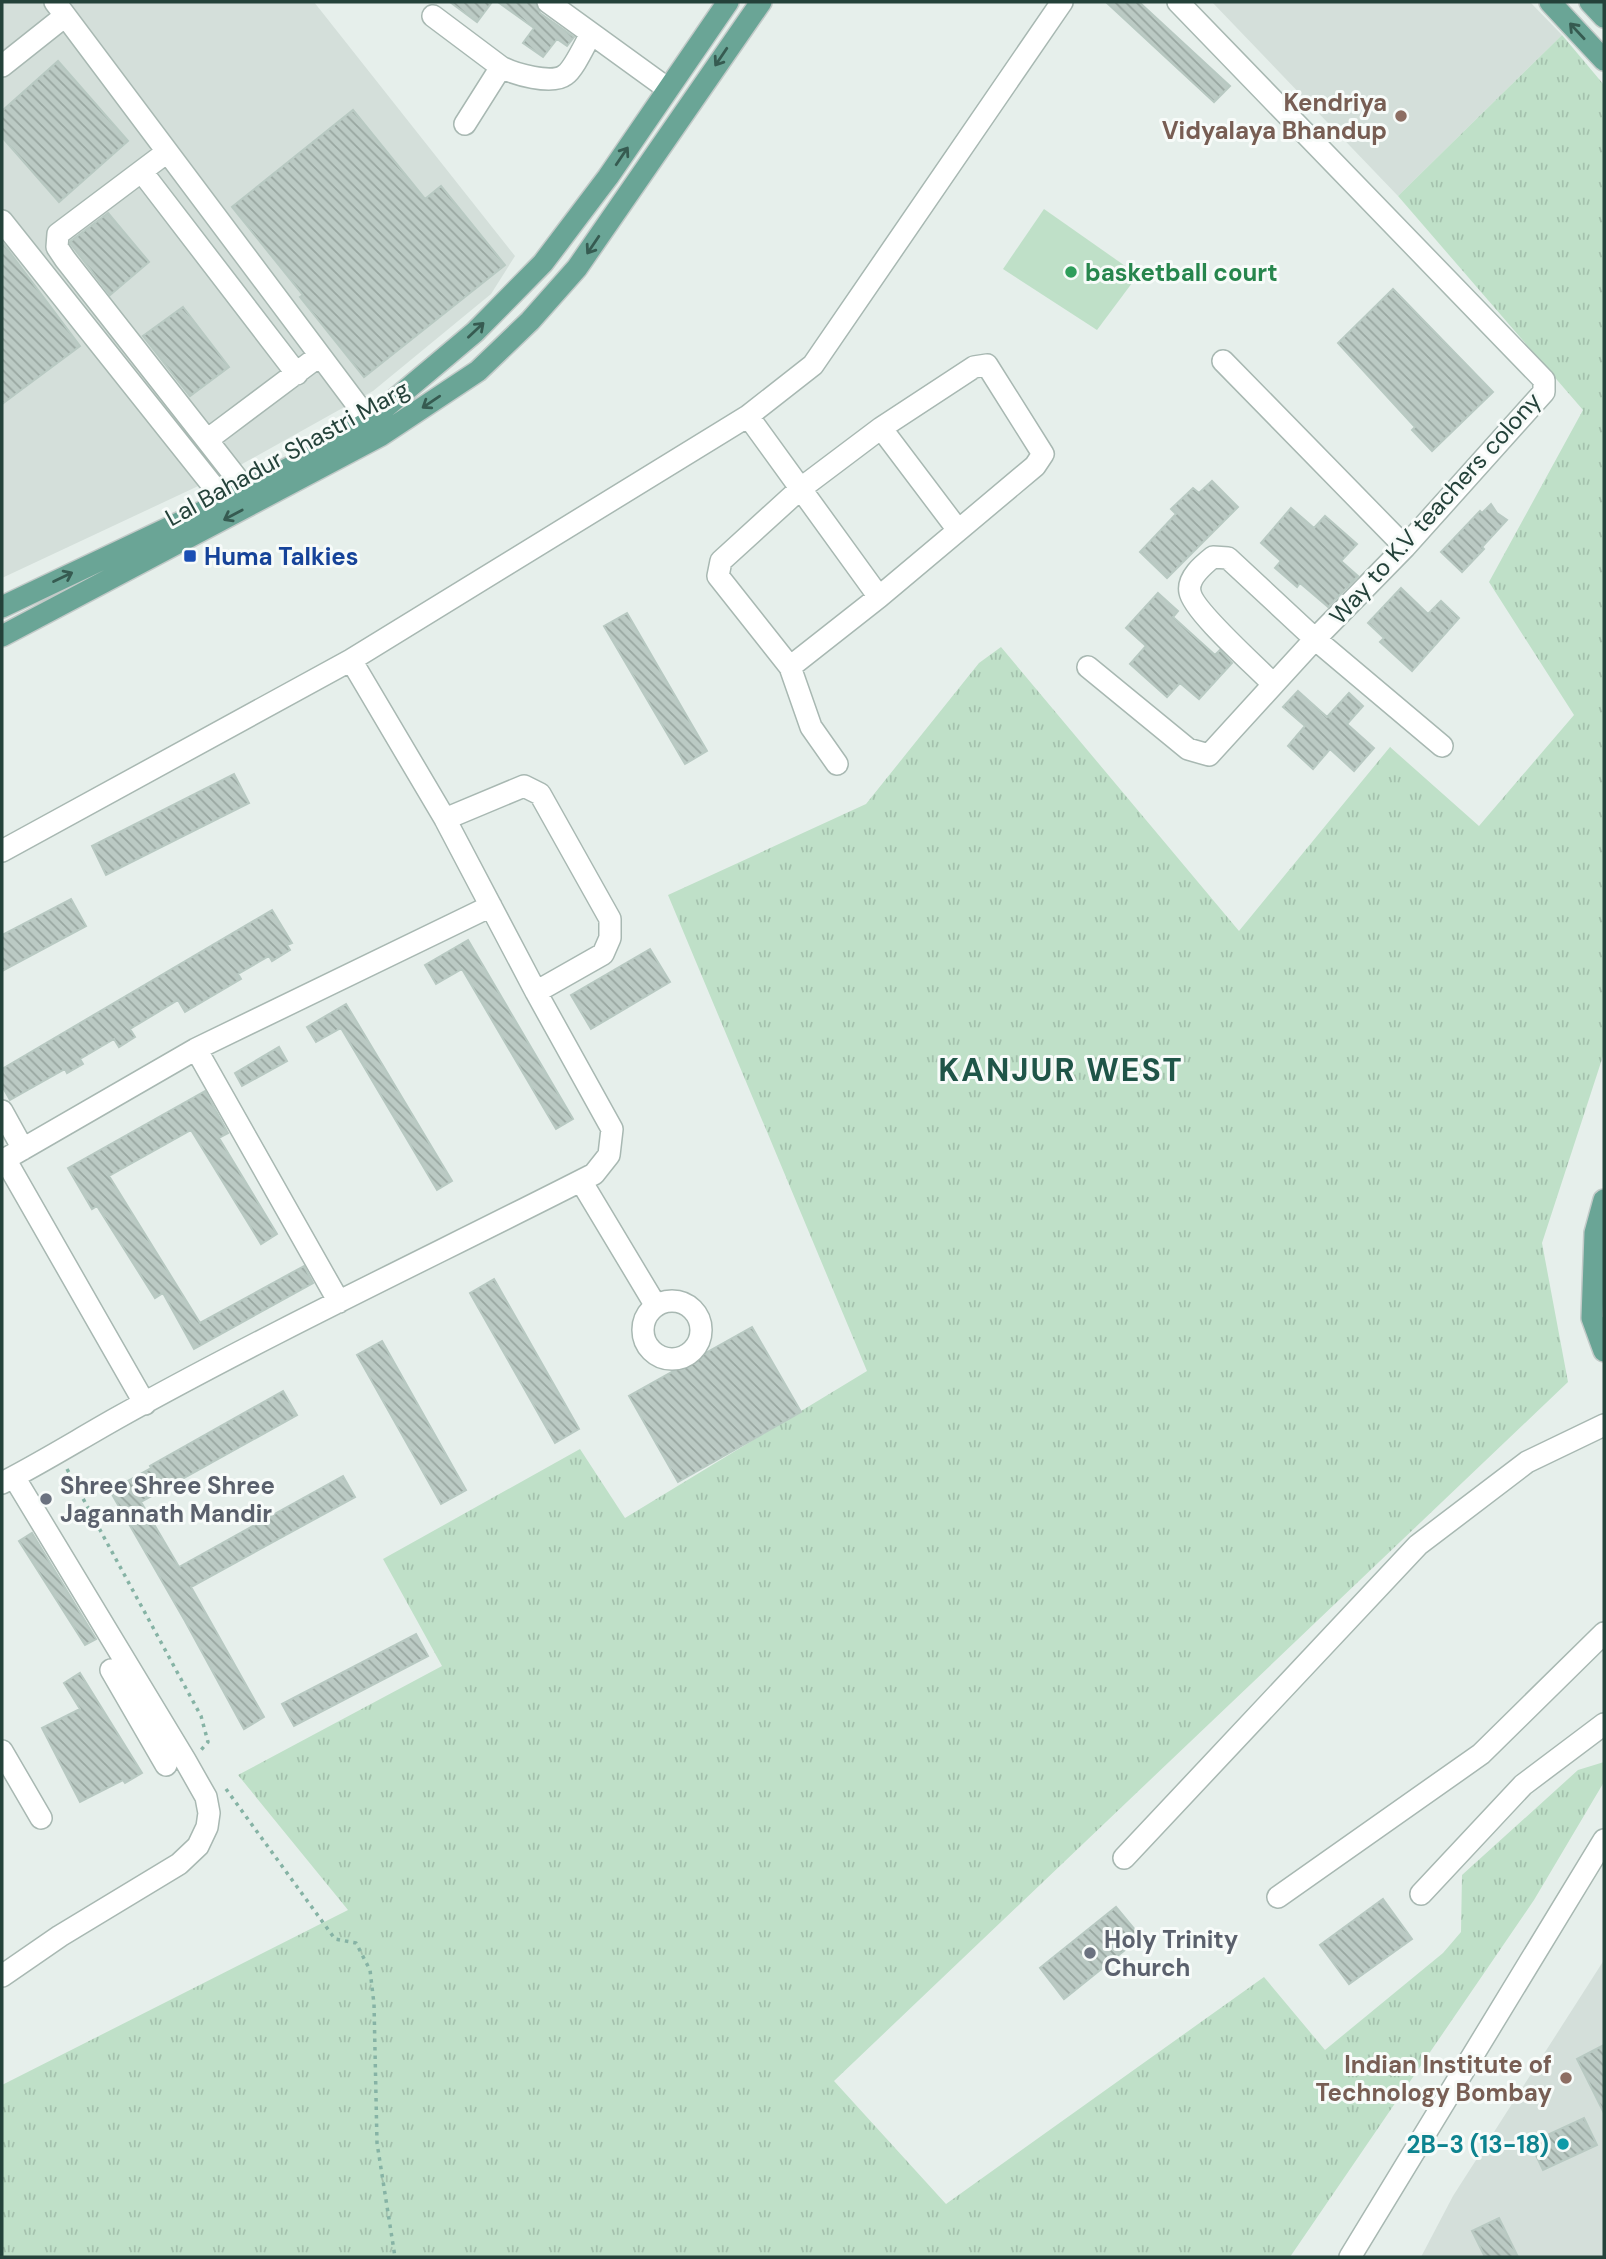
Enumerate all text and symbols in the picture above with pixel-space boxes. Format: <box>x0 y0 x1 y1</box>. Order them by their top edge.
one-way arrow <box>1569 23 1586 40</box>
one-way arrow <box>714 47 728 66</box>
place label: Kendriya Vidyalaya Bhandup <box>1162 87 1387 146</box>
marker: Kendriya Vidyalaya Bhandup <box>1393 108 1409 124</box>
one-way arrow <box>615 147 629 167</box>
one-way arrow <box>586 235 600 254</box>
place label: basketball court <box>1085 257 1278 288</box>
marker: basketball court <box>1063 264 1079 280</box>
one-way arrow <box>468 322 485 339</box>
street label: Lal Bahadur Shastri Marg <box>160 373 414 533</box>
street label: Way to K.V teachers colony <box>1322 385 1548 631</box>
one-way arrow <box>422 395 441 410</box>
one-way arrow <box>224 508 244 522</box>
place label: Huma Talkies <box>204 541 359 572</box>
marker: Huma Talkies <box>182 548 198 564</box>
one-way arrow <box>52 569 73 583</box>
district label: KANJUR WEST <box>938 1049 1184 1091</box>
place label: Shree Shree Shree Jagannath Mandir <box>60 1470 275 1529</box>
marker: Shree Shree Shree Jagannath Mandir <box>38 1491 54 1507</box>
place label: Holy Trinity Church <box>1104 1924 1239 1983</box>
marker: Holy Trinity Church <box>1082 1945 1098 1961</box>
place label: Indian Institute of Technology Bombay <box>1315 2049 1552 2108</box>
marker: Indian Institute of Technology Bombay <box>1558 2070 1574 2086</box>
place label: 2B-3 (13-18) <box>1407 2129 1549 2160</box>
marker: 2B-3 (13-18) <box>1555 2136 1571 2152</box>

